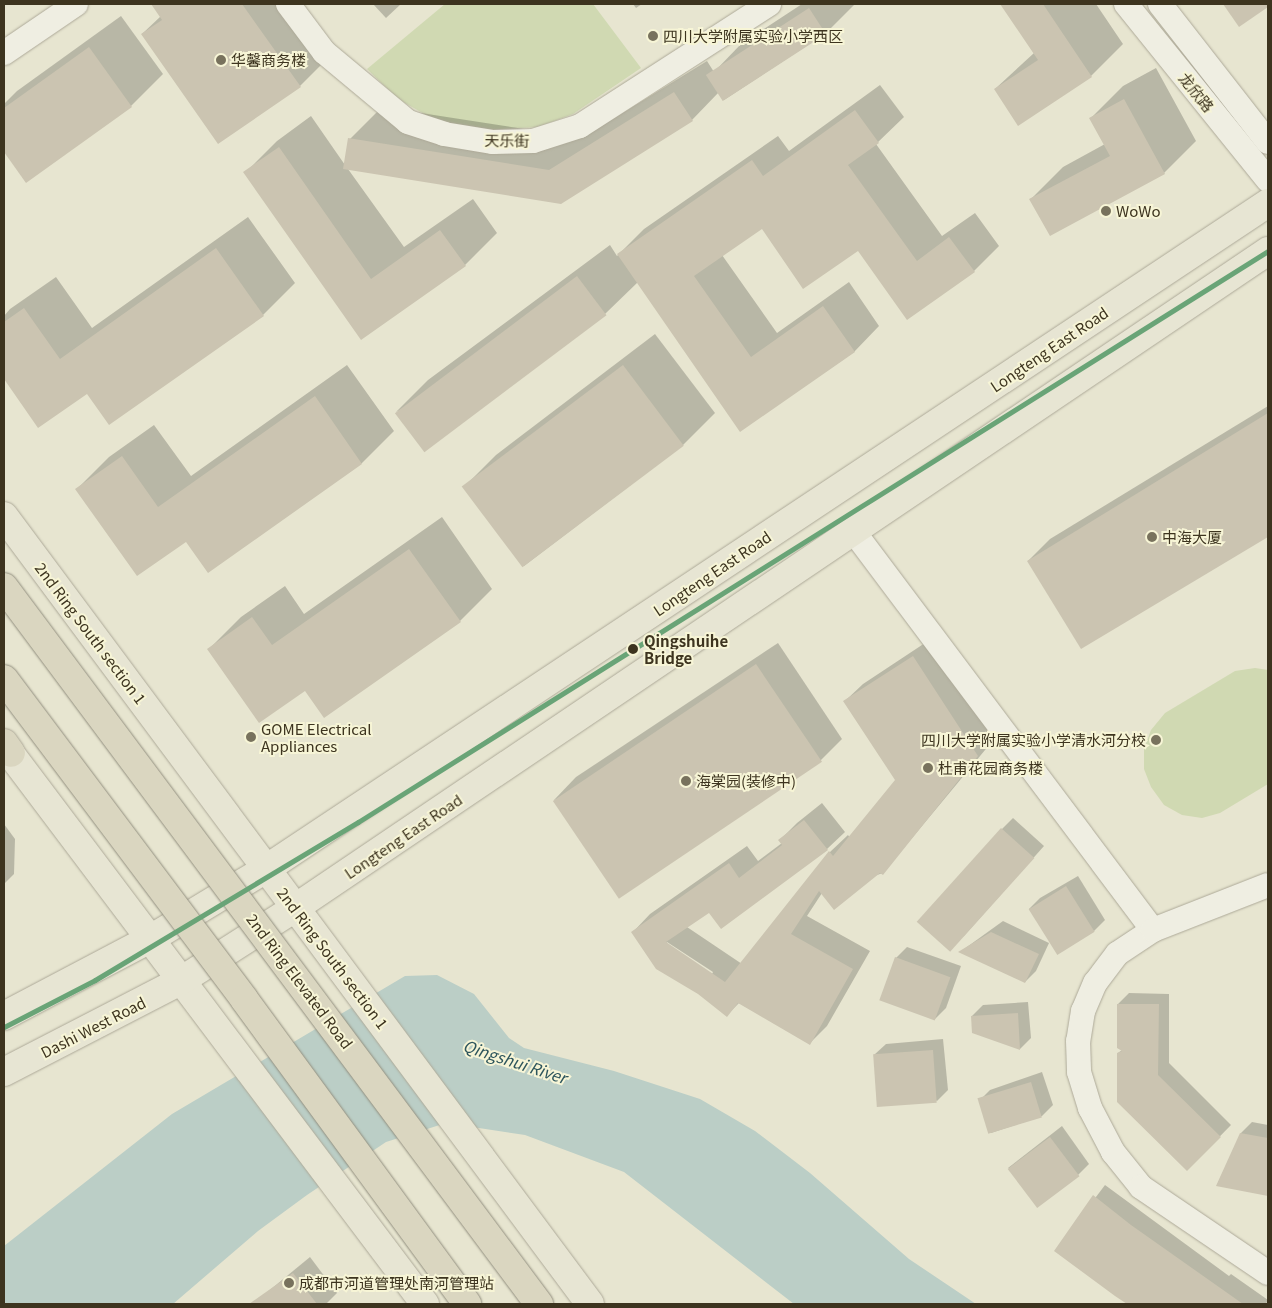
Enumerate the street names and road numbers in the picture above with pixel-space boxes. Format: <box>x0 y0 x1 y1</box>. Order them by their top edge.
street label: 龙欣路 <box>1176 69 1218 115</box>
street label: 天乐街 <box>484 131 530 149</box>
street label: Longteng East Road <box>987 303 1111 395</box>
street label: Longteng East Road <box>650 527 774 619</box>
street label: 2nd Ring South section 1 <box>32 559 150 707</box>
street label: Longteng East Road <box>341 790 465 882</box>
street label: 2nd Ring South section 1 <box>274 884 392 1032</box>
street label: 2nd Ring Elevated Road <box>243 910 357 1052</box>
street label: Dashi West Road <box>38 993 148 1061</box>

